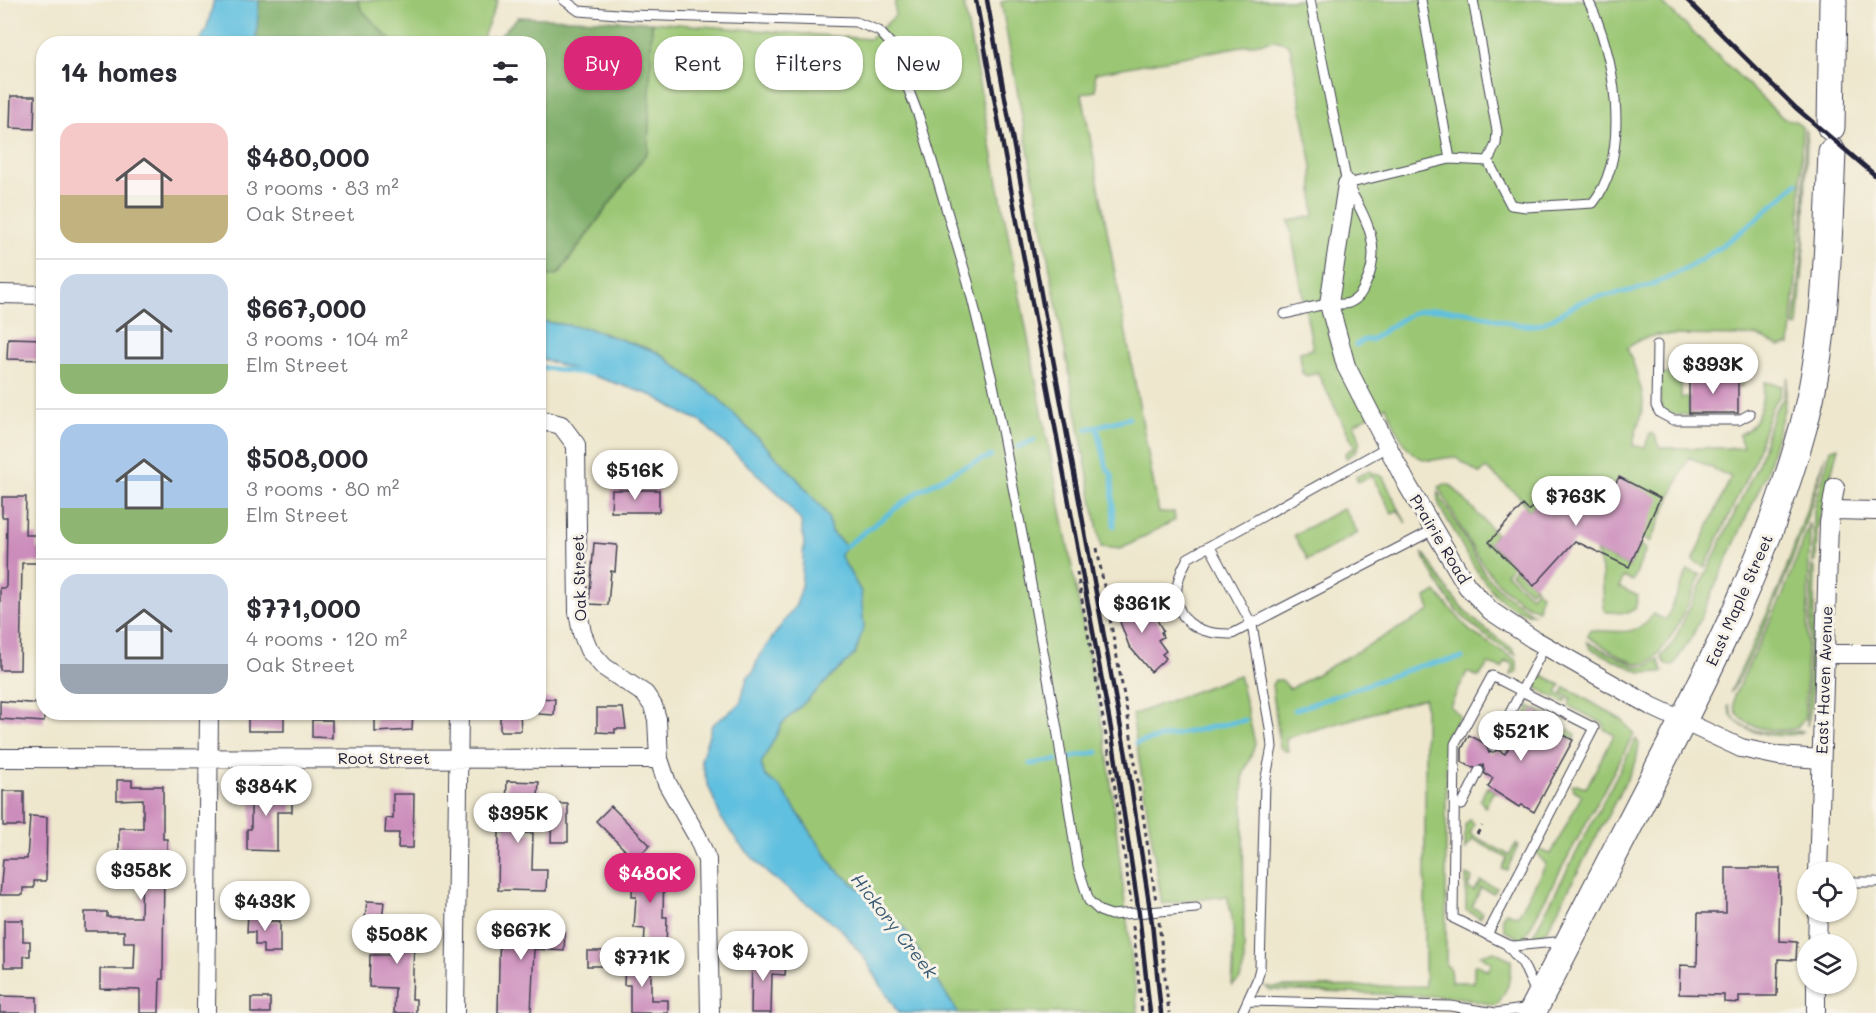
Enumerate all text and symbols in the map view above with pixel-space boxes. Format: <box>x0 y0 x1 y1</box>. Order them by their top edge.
chip: Buy <box>564 36 642 90</box>
chip: Rent <box>654 36 743 90</box>
chip: Filters <box>755 36 863 90</box>
chip: New <box>875 36 962 90</box>
text: 14 homes <box>60 55 178 89</box>
icon: filters <box>489 56 522 89</box>
text: $480,000 <box>246 140 370 174</box>
icon: home <box>108 147 180 219</box>
text: 3 rooms · 83 m² <box>246 174 399 200</box>
text: Oak Street <box>246 200 355 226</box>
text: $667,000 <box>246 291 366 325</box>
icon: home <box>108 298 180 370</box>
text: 3 rooms · 104 m² <box>246 325 408 351</box>
pin: $393K <box>1671 344 1755 395</box>
text: $393K <box>1682 350 1744 376</box>
text: Elm Street <box>246 351 348 377</box>
text: $508,000 <box>246 441 368 475</box>
icon: home <box>108 448 180 520</box>
pin: $516K <box>593 450 677 501</box>
text: $516K <box>606 456 664 482</box>
text: 3 rooms · 80 m² <box>246 475 399 501</box>
pin: $763K <box>1534 476 1618 527</box>
text: $763K <box>1546 482 1606 508</box>
street label: Prairie Road <box>1406 490 1475 587</box>
text: Elm Street <box>246 501 348 527</box>
street label: East Maple Street <box>1700 531 1777 669</box>
street label: Oak Street <box>566 534 591 622</box>
pin: $361K <box>1100 583 1184 634</box>
text: $361K <box>1113 589 1171 615</box>
text: $771,000 <box>246 591 361 625</box>
icon: home <box>108 598 180 670</box>
street label: East Haven Avenue <box>1810 606 1837 754</box>
text: 4 rooms · 120 m² <box>246 625 407 651</box>
text: Oak Street <box>246 651 355 677</box>
pin: $521K <box>1479 711 1563 762</box>
text: $521K <box>1492 717 1550 743</box>
street label: Root Street <box>338 747 430 768</box>
pin: $384K <box>224 766 308 817</box>
text: $384K <box>235 772 297 798</box>
pin: $395K <box>476 793 560 844</box>
text: $395K <box>487 799 549 825</box>
pin: $358K <box>99 850 183 901</box>
pin: $480K <box>608 853 692 904</box>
text: $358K <box>110 856 172 882</box>
text: $480K <box>618 859 682 885</box>
map controls <box>1797 862 1857 994</box>
button: locate <box>1797 862 1857 922</box>
water label: Hickory Creek <box>846 868 944 983</box>
pin: $433K <box>223 881 307 932</box>
text: $433K <box>234 887 296 913</box>
pin: $667K <box>479 910 563 961</box>
pin: $508K <box>355 914 439 965</box>
text: $667K <box>491 916 551 942</box>
text: $508K <box>366 920 428 946</box>
pin: $470K <box>721 931 805 982</box>
button: layers <box>1797 934 1857 994</box>
pin: $771K <box>600 937 684 988</box>
text: $470K <box>732 937 794 963</box>
text: $771K <box>614 943 670 969</box>

